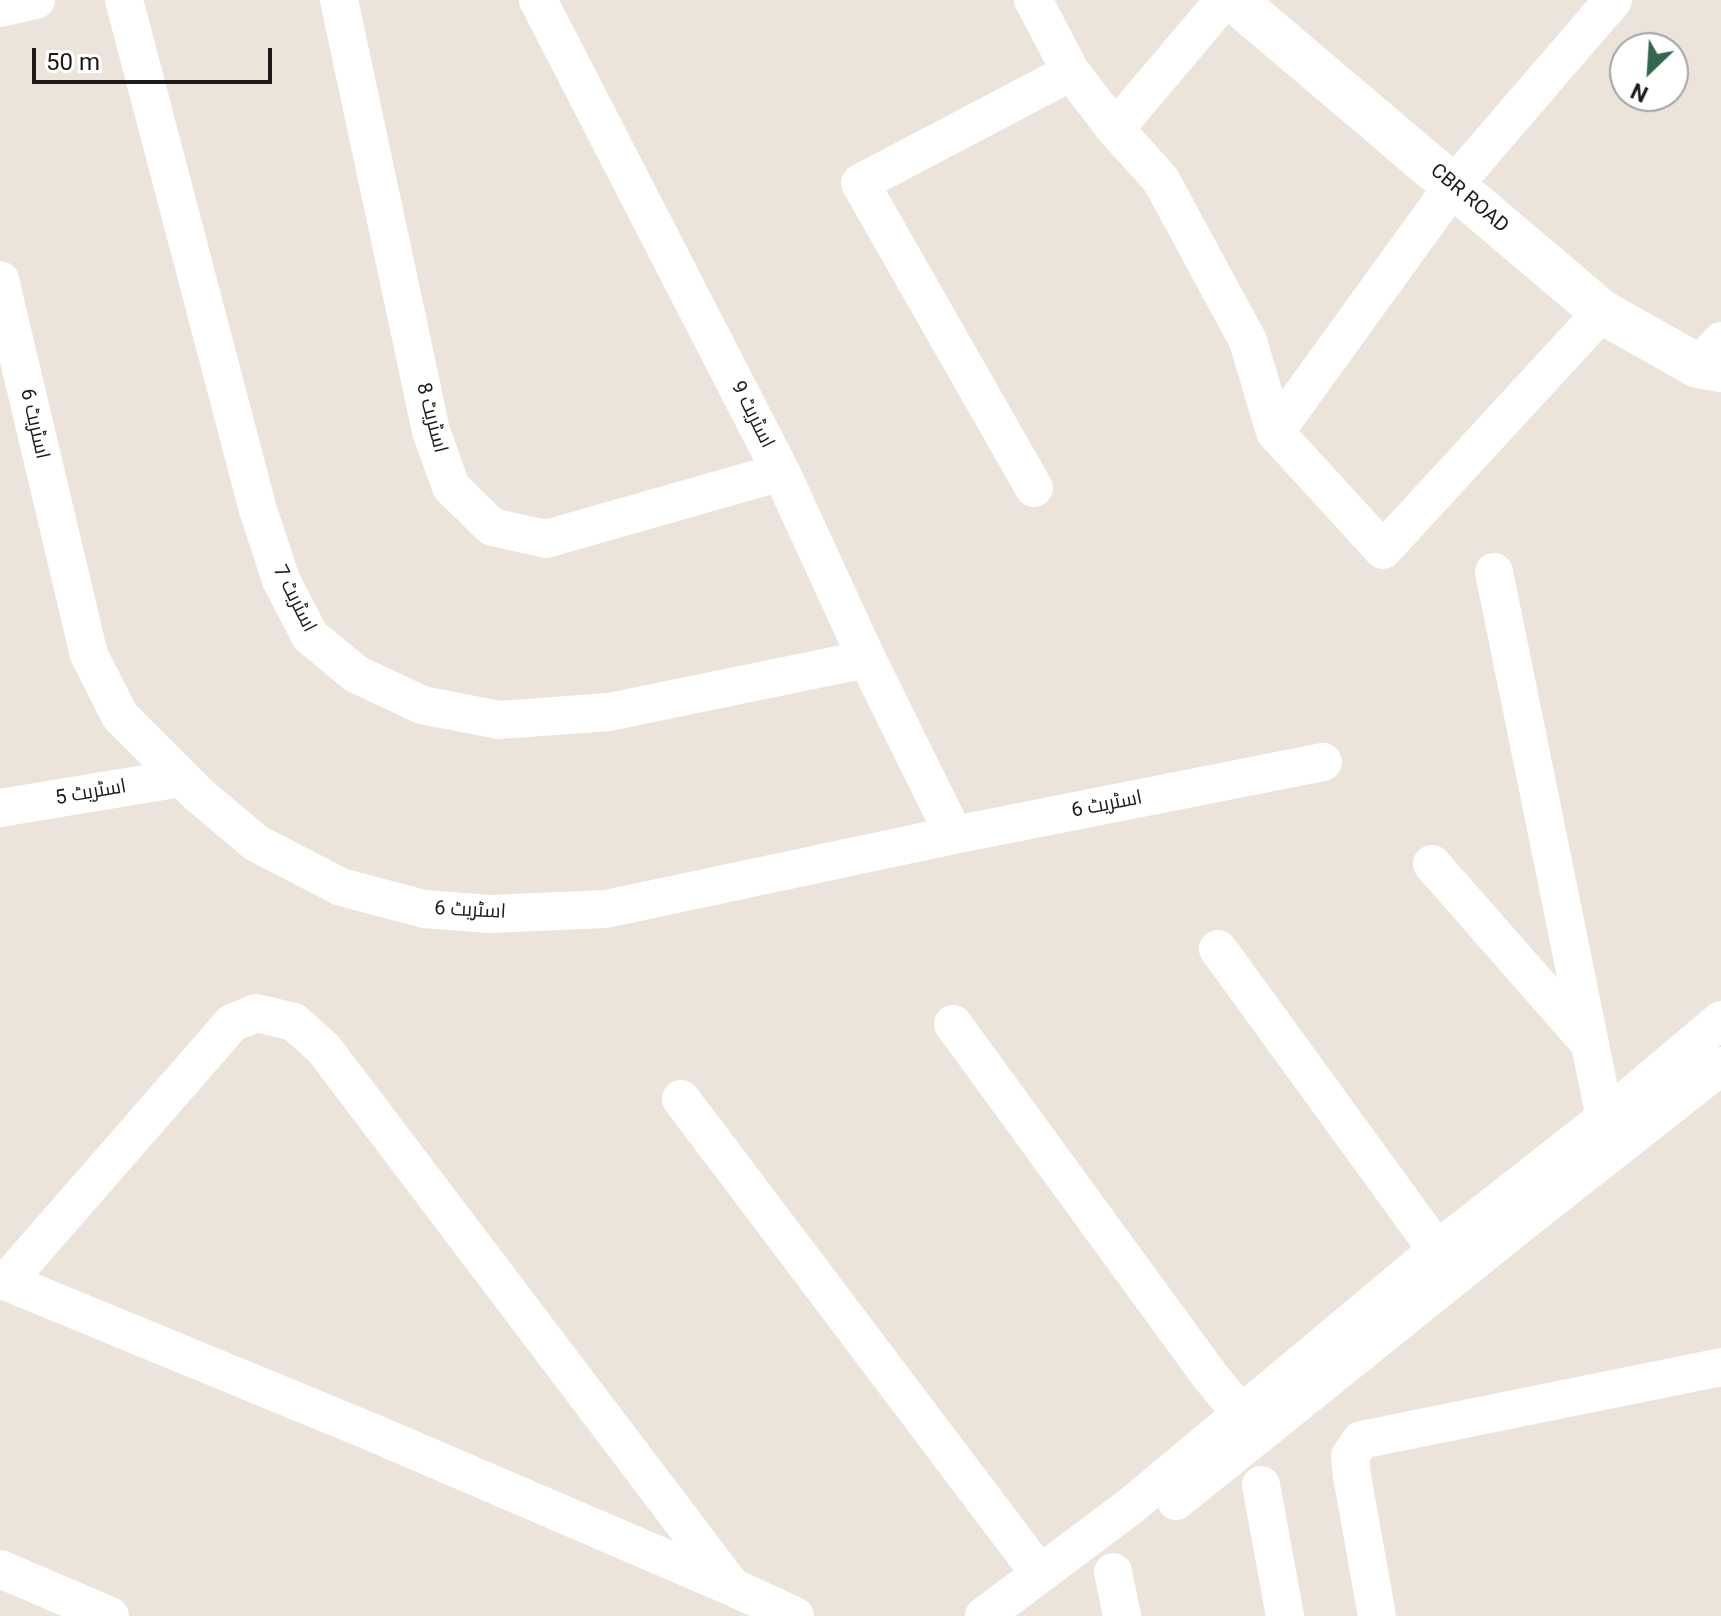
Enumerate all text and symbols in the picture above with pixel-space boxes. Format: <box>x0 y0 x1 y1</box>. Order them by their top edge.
scale bar <box>36 32 276 82</box>
north arrow <box>1609 32 1689 112</box>
text: 50 m <box>46 48 100 76</box>
text: N <box>1627 78 1652 107</box>
street label: CBR ROAD <box>1425 159 1513 239</box>
street label: اسٹریٹ 9 <box>725 378 779 452</box>
street label: اسٹریٹ 8 <box>410 380 452 456</box>
street label: اسٹریٹ 6 <box>14 386 54 462</box>
street label: اسٹریٹ 7 <box>267 562 321 636</box>
street label: اسٹریٹ 5 <box>54 775 128 811</box>
street label: اسٹریٹ 6 <box>1070 786 1144 824</box>
street label: اسٹریٹ 6 <box>434 897 506 925</box>

